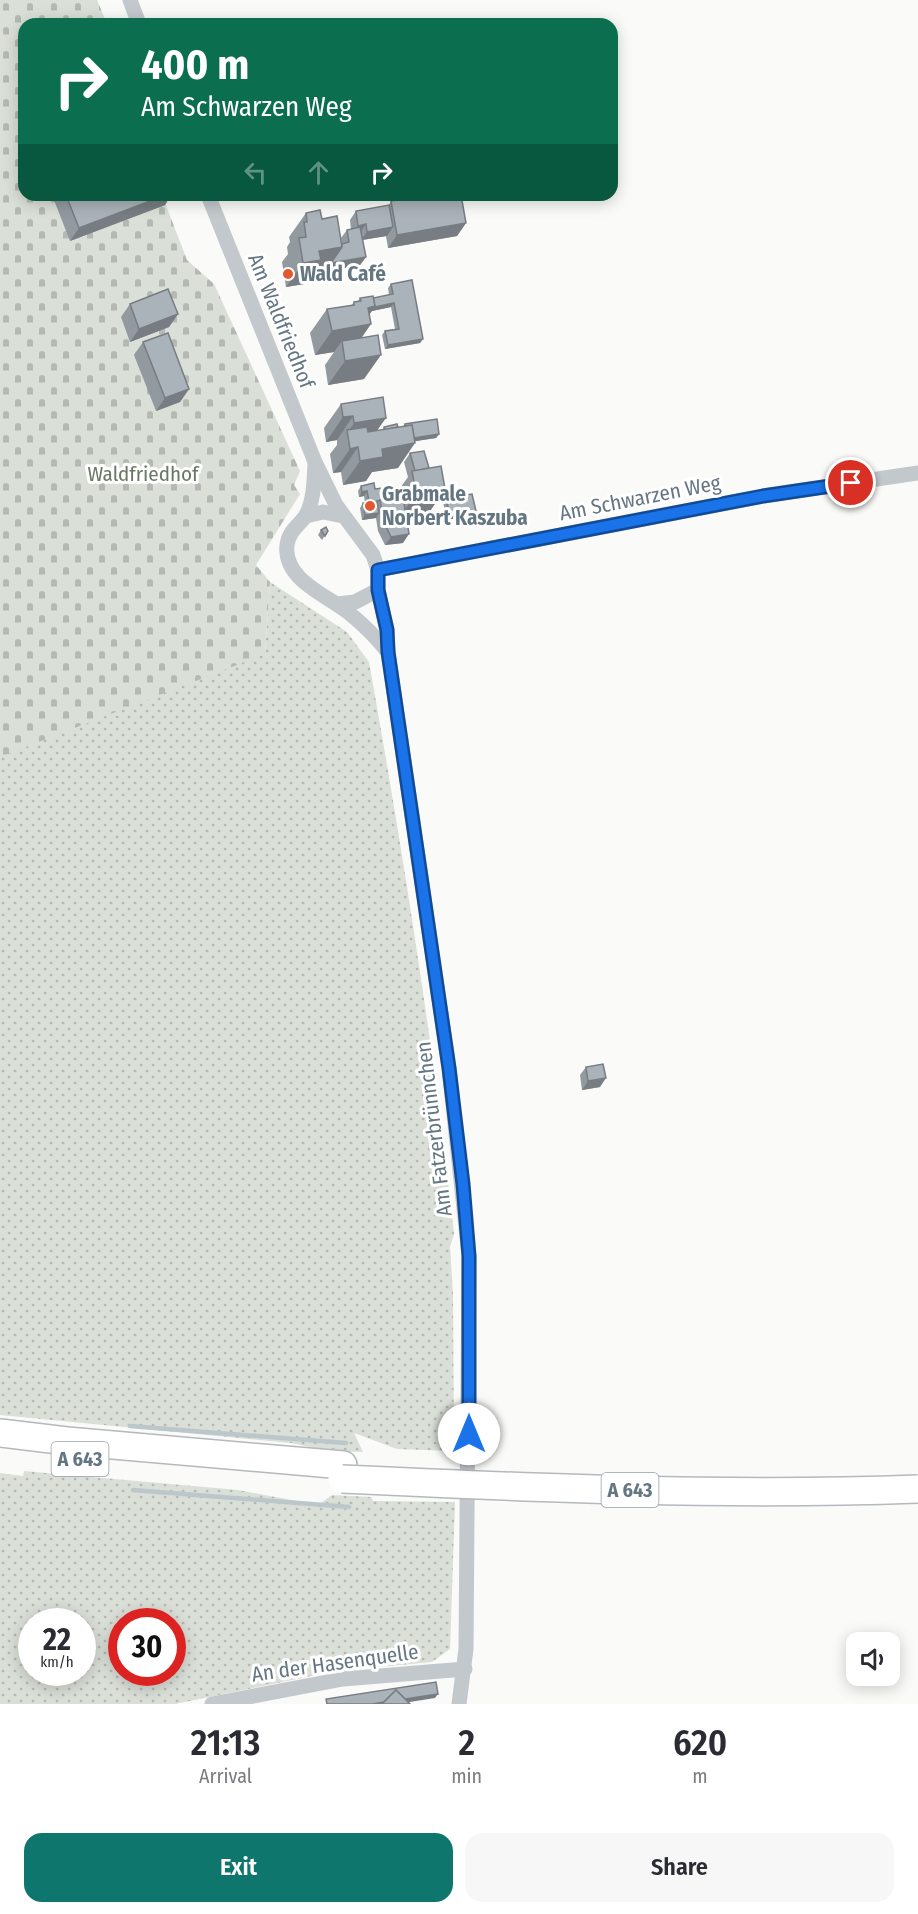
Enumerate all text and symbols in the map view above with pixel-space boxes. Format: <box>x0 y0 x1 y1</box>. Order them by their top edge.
text: 400 m <box>141 40 249 90</box>
icon: right <box>42 42 120 120</box>
text: Am Schwarzen Weg <box>141 91 352 123</box>
icon: left <box>239 156 272 189</box>
icon: ahead <box>302 156 335 189</box>
icon: right <box>365 156 398 189</box>
street label: Am Waldfriedhof <box>242 250 320 394</box>
place label: Wald Café <box>300 261 386 287</box>
marker: Wald Café <box>281 267 295 281</box>
pin <box>825 457 876 508</box>
park label: Waldfriedhof <box>87 461 200 487</box>
icon: arrive <box>834 466 867 499</box>
street label: Am Schwarzen Weg <box>557 470 723 526</box>
place label: Grabmale Norbert Kaszuba <box>382 481 528 531</box>
marker: Grabmale Norbert Kaszuba <box>363 499 377 513</box>
street label: Am Fatzerbrünnchen <box>410 1040 458 1218</box>
position arrow <box>437 1402 501 1466</box>
road number: A 643 <box>52 1442 109 1476</box>
road number: A 643 <box>602 1473 658 1507</box>
speed limit sign: 30 <box>108 1608 186 1686</box>
text: 22 <box>43 1622 71 1658</box>
map controls <box>846 1632 900 1686</box>
button: sound <box>846 1632 900 1686</box>
street label: An der Hasenquelle <box>250 1638 420 1688</box>
text: km/h <box>40 1653 74 1671</box>
text: 21:13 <box>191 1721 260 1765</box>
text: 2 <box>458 1721 475 1765</box>
text: 620 <box>673 1721 727 1765</box>
text: Arrival <box>199 1764 252 1788</box>
text: min <box>451 1764 482 1788</box>
text: m <box>692 1764 708 1788</box>
button: Exit <box>24 1833 453 1902</box>
button: Share <box>465 1833 894 1902</box>

